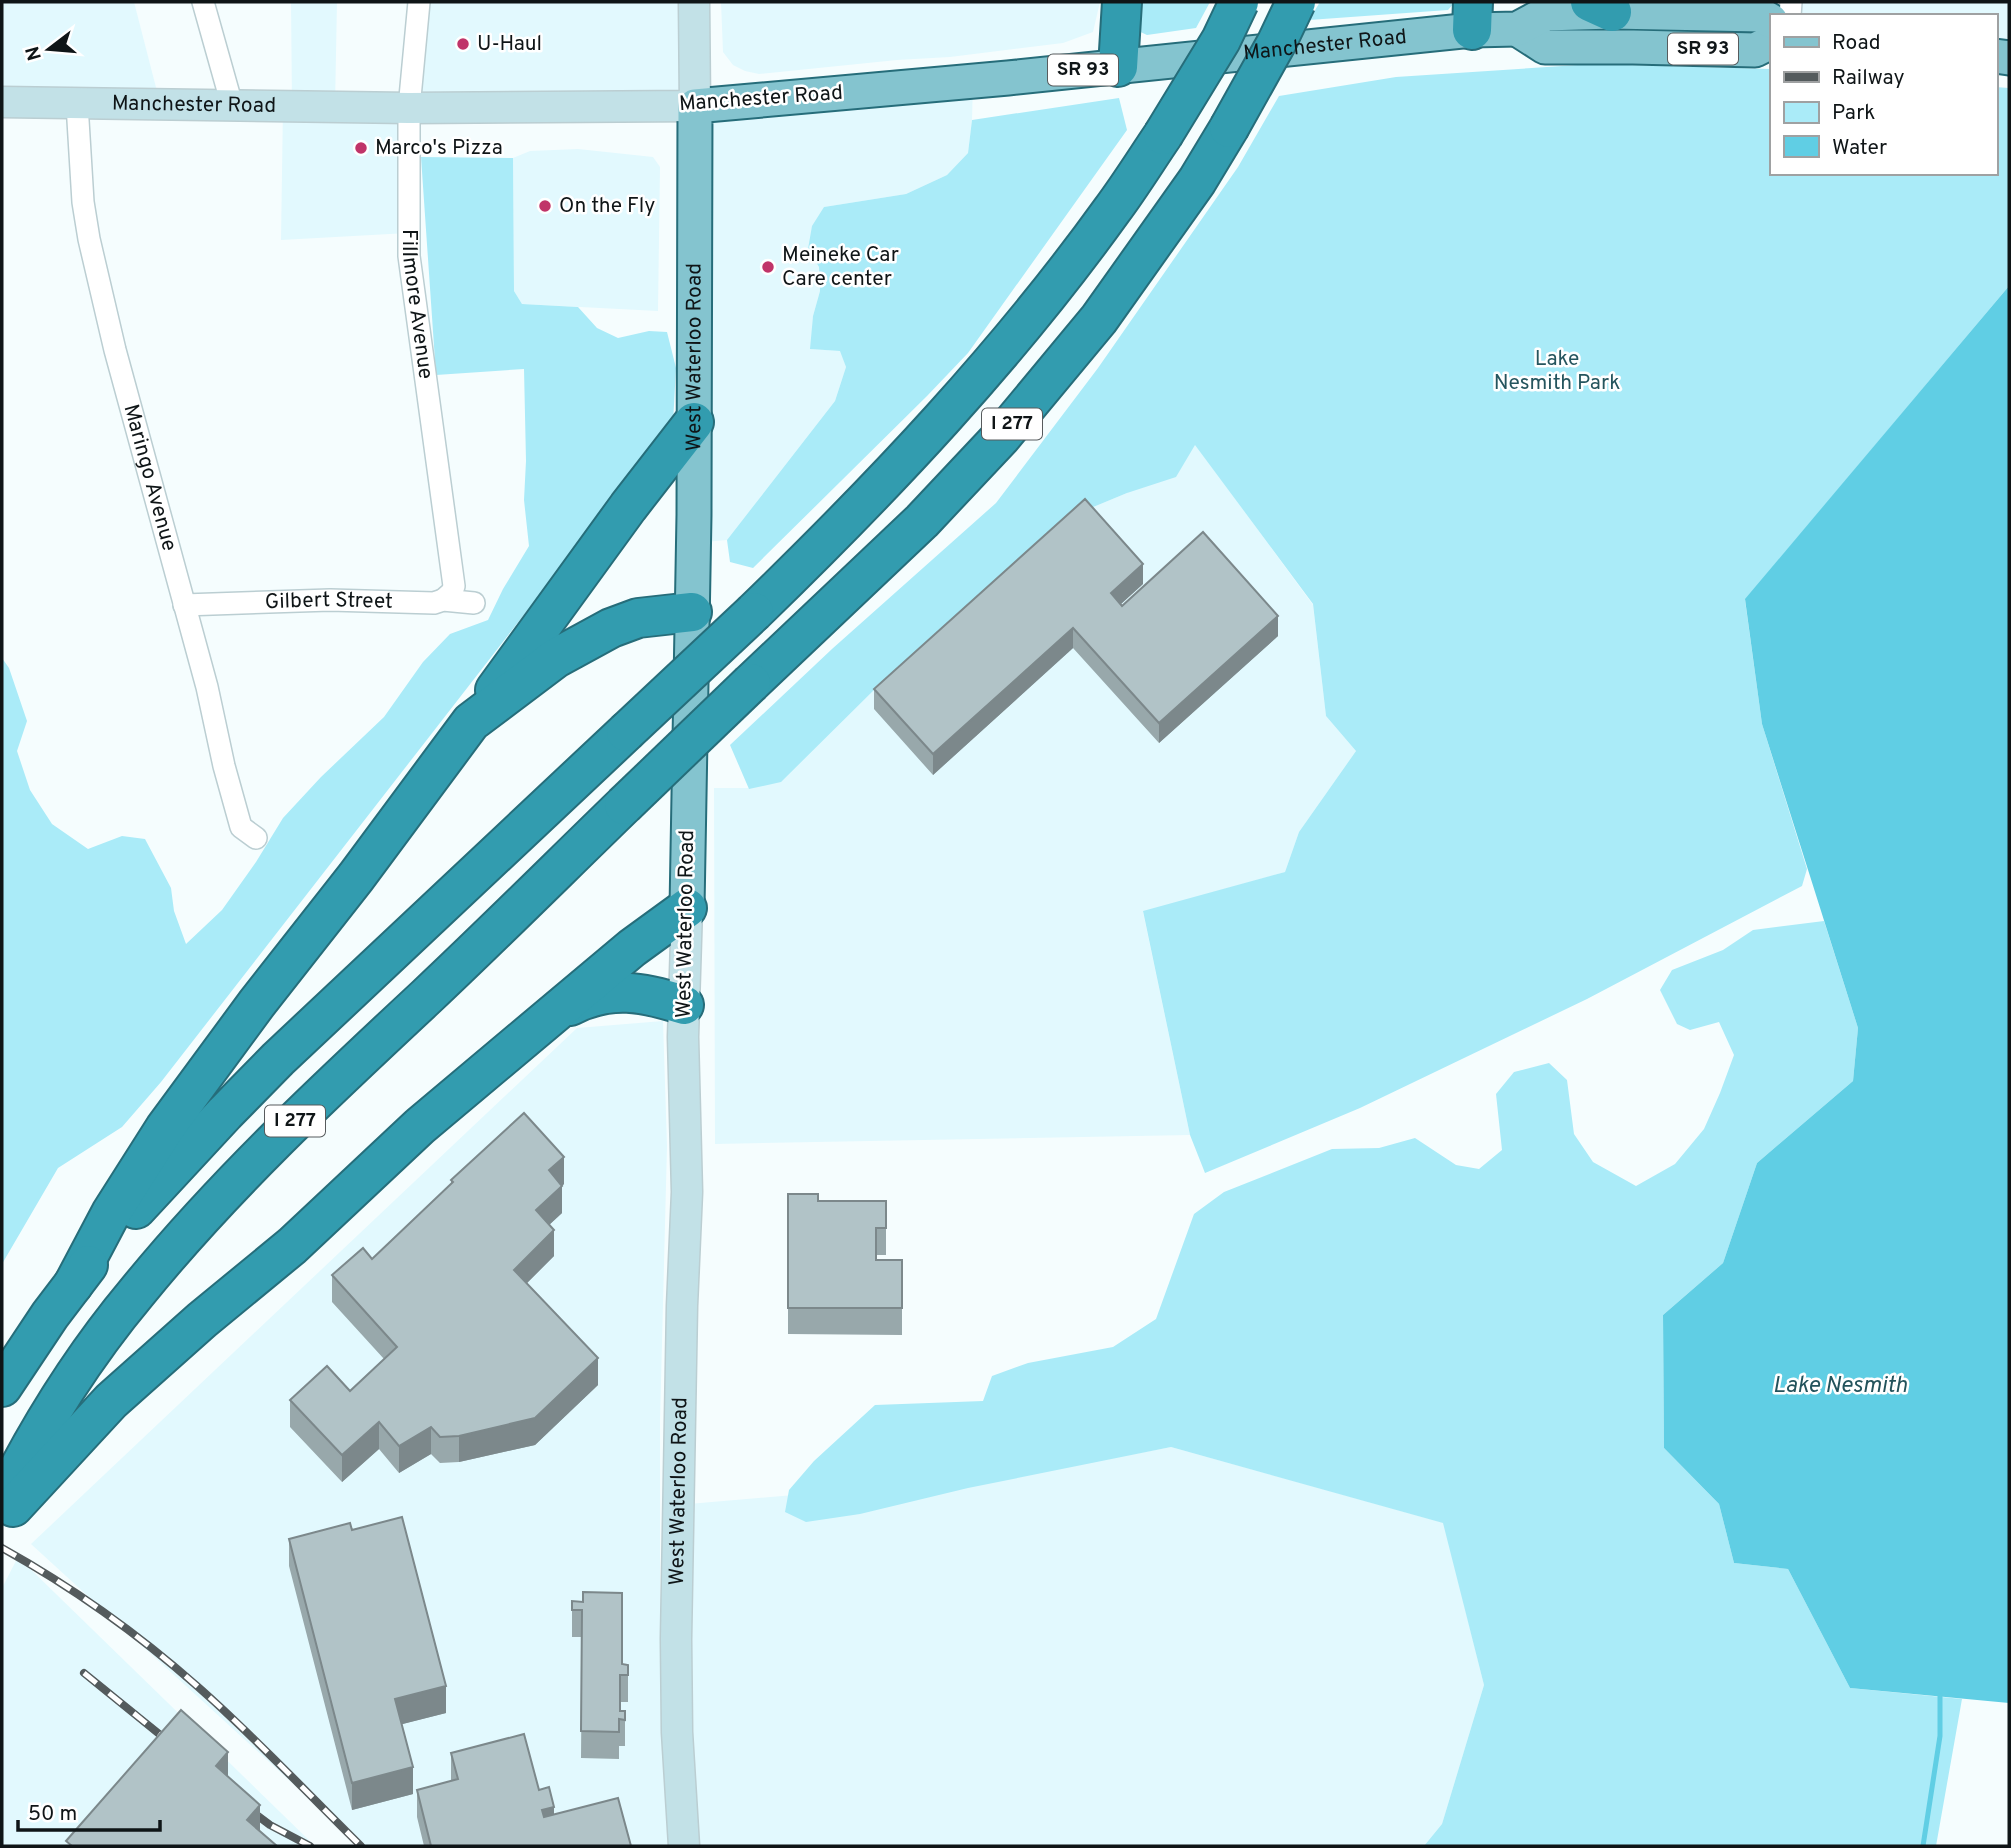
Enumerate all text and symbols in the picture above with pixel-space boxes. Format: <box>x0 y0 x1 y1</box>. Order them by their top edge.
north arrow <box>14 14 84 84</box>
legend <box>1770 14 1997 175</box>
street label: Manchester Road <box>1242 23 1408 67</box>
text: Road <box>1832 30 1881 57</box>
place label: U-Haul <box>477 31 542 58</box>
road number: SR 93 <box>1668 34 1738 64</box>
marker: U-Haul <box>455 36 471 52</box>
text: N <box>21 43 48 63</box>
road number: SR 93 <box>1048 54 1118 86</box>
text: Railway <box>1832 65 1905 92</box>
street label: Manchester Road <box>678 80 844 118</box>
street label: Manchester Road <box>112 90 276 120</box>
text: Park <box>1832 100 1875 127</box>
place label: Marco's Pizza <box>375 135 503 162</box>
text: Water <box>1832 135 1887 162</box>
marker: Marco's Pizza <box>353 140 369 156</box>
place label: On the Fly <box>559 193 655 220</box>
marker: On the Fly <box>537 198 553 214</box>
street label: Fillmore Avenue <box>396 229 439 381</box>
place label: Meineke Car Care center <box>782 242 899 293</box>
marker: Meineke Car Care center <box>760 259 776 275</box>
street label: West Waterloo Road <box>681 263 708 451</box>
park label: Lake Nesmith Park <box>1494 346 1620 397</box>
street label: Maringo Avenue <box>117 401 183 554</box>
road number: I 277 <box>982 408 1042 440</box>
street label: Gilbert Street <box>264 587 393 616</box>
street label: West Waterloo Road <box>671 830 701 1018</box>
road number: I 277 <box>265 1106 325 1136</box>
water label: Lake Nesmith <box>1773 1372 1908 1401</box>
street label: West Waterloo Road <box>663 1397 694 1586</box>
scale bar <box>18 1788 159 1832</box>
text: 50 m <box>28 1801 77 1828</box>

